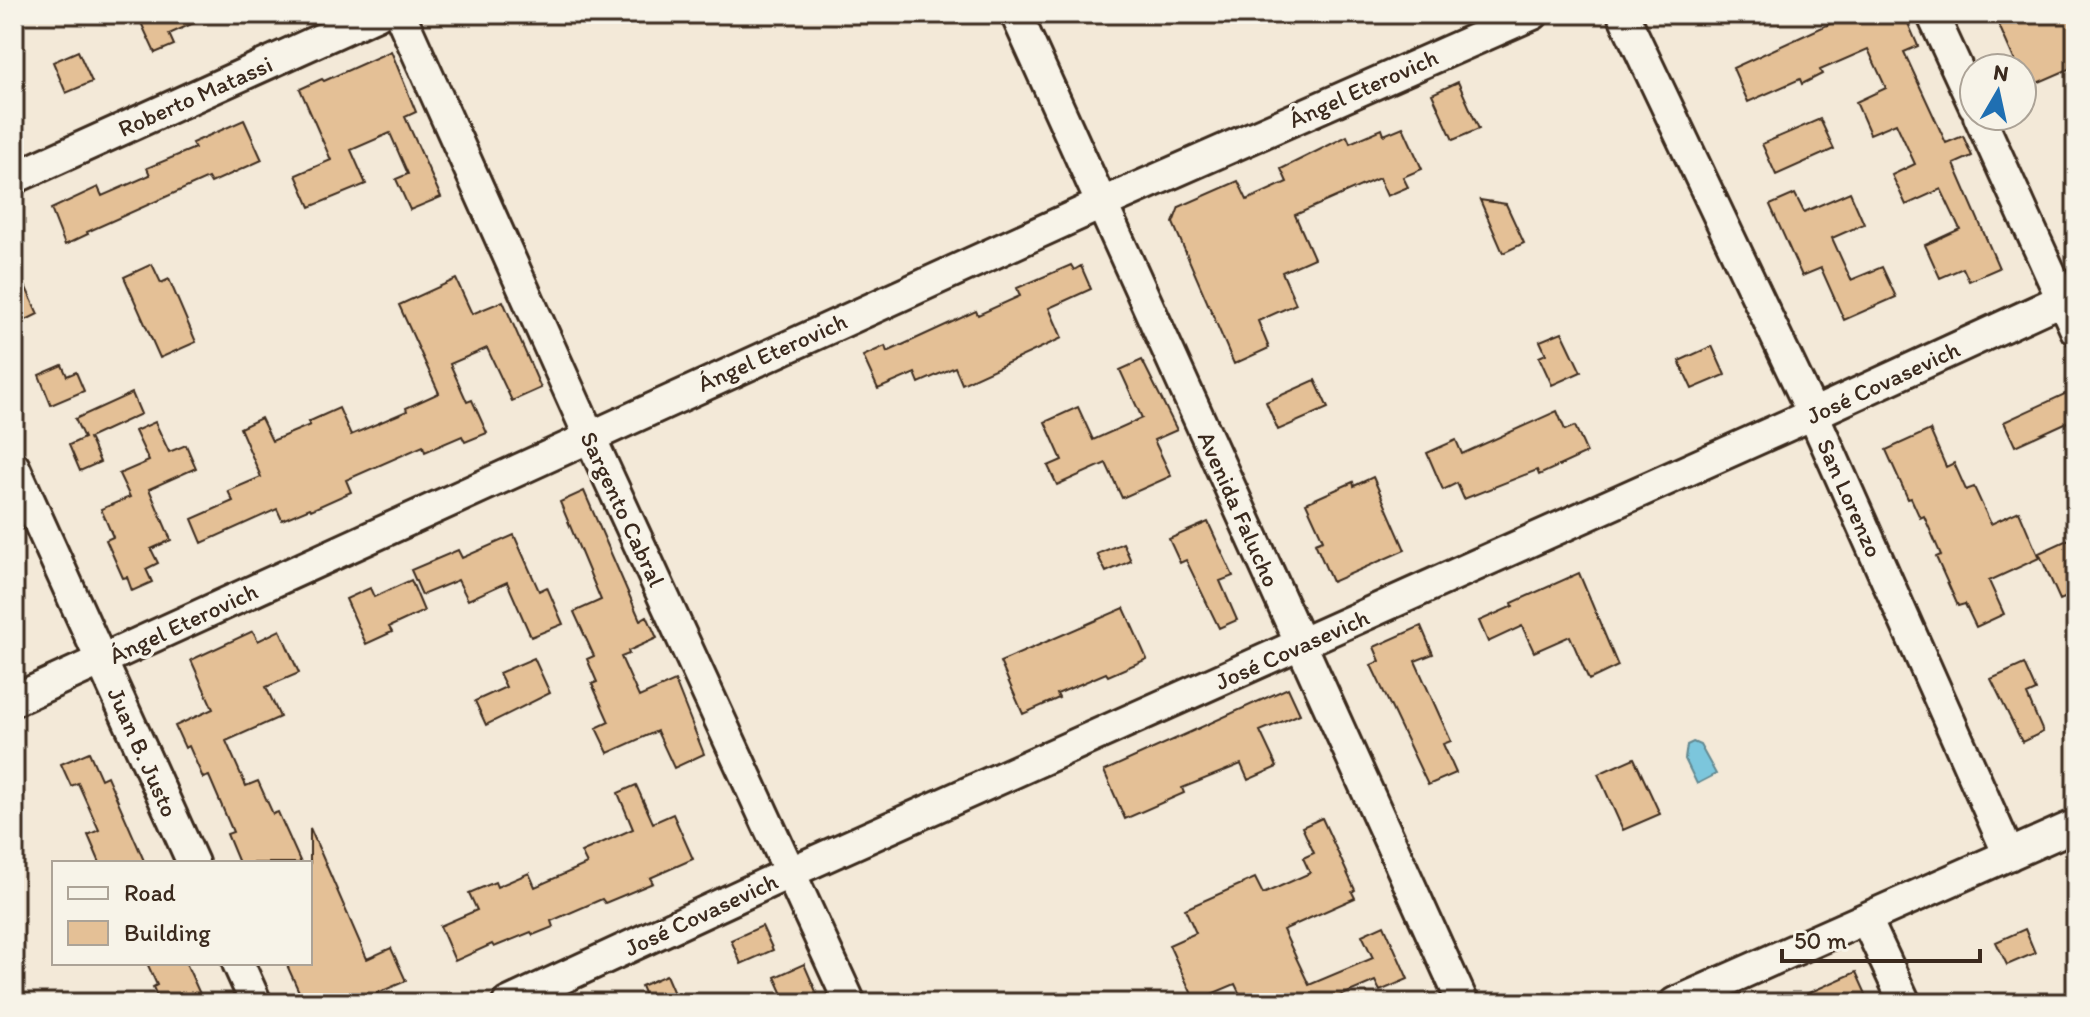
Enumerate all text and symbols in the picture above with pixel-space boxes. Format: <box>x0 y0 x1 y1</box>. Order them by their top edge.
street label: Ángel Eterovich <box>1284 42 1442 134</box>
street label: Roberto Matassi <box>113 49 277 143</box>
north arrow <box>1958 52 2038 132</box>
text: N <box>1992 58 2011 87</box>
street label: Ángel Eterovich <box>693 306 851 398</box>
street label: José Covasevich <box>1802 334 1964 430</box>
street label: Sargento Cabral <box>574 427 672 591</box>
street label: Avenida Falucho <box>1192 427 1286 591</box>
street label: San Lorenzo <box>1811 434 1889 562</box>
street label: Ángel Eterovich <box>104 576 262 670</box>
street label: José Covasevich <box>1211 602 1374 696</box>
street label: Juan B. Justo <box>101 683 185 821</box>
legend <box>52 861 312 965</box>
street label: José Covasevich <box>620 866 782 962</box>
text: Road <box>124 878 176 907</box>
scale bar <box>1782 913 1980 963</box>
text: Building <box>124 918 211 947</box>
text: 50 m <box>1794 926 1847 955</box>

